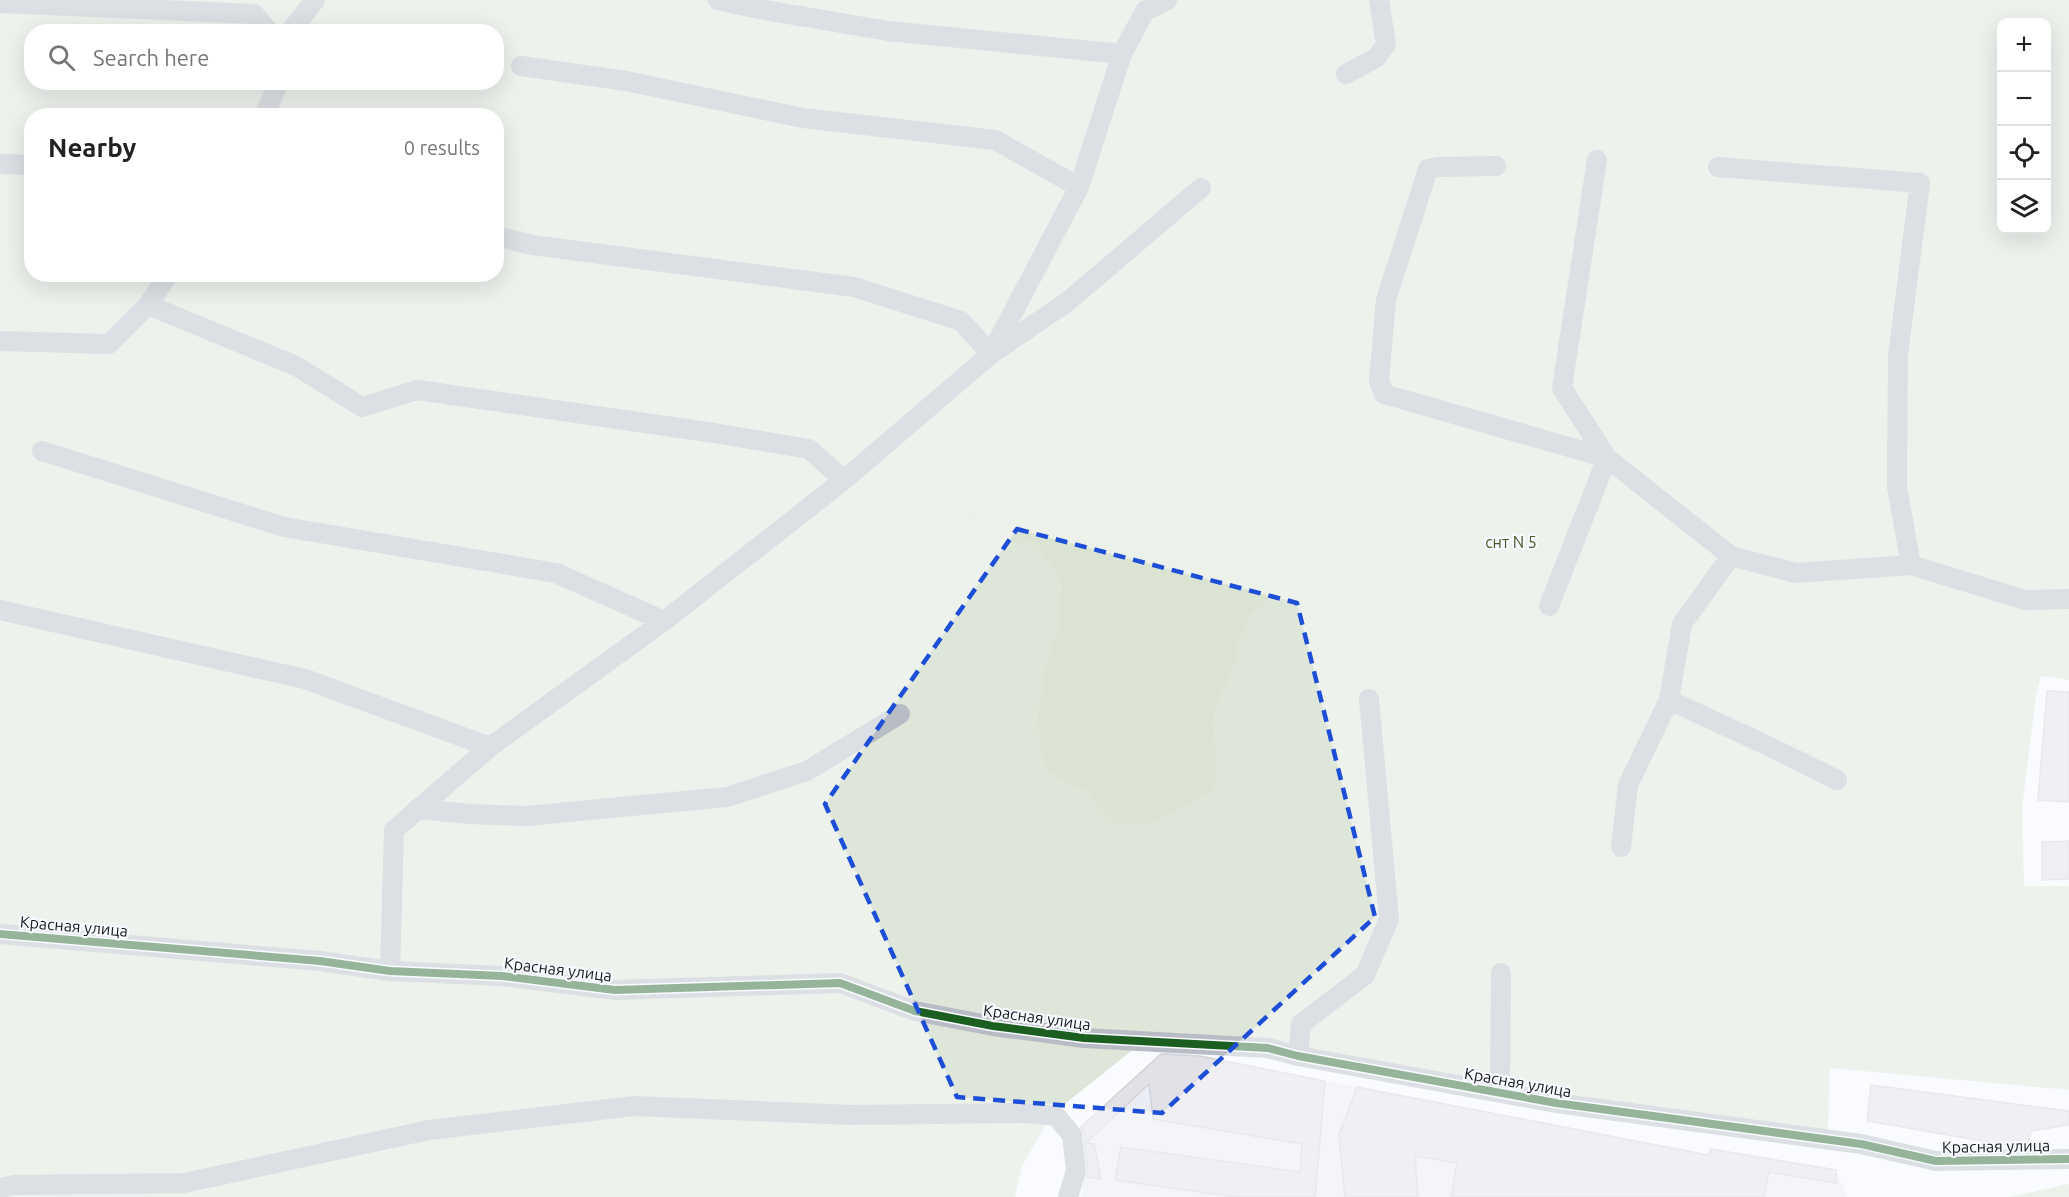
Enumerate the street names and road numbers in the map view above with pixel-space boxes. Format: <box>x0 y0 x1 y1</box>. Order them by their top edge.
street label: Красная улица <box>19 912 129 940</box>
street label: Красная улица <box>503 953 613 985</box>
street label: Красная улица <box>982 1001 1092 1033</box>
street label: Красная улица <box>1463 1064 1573 1100</box>
street label: Красная улица <box>1942 1136 2050 1156</box>

